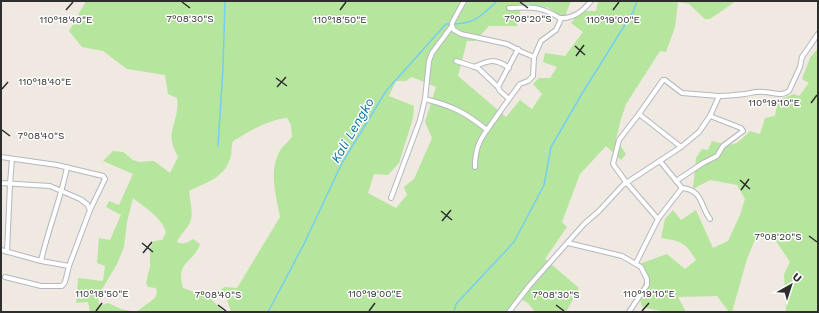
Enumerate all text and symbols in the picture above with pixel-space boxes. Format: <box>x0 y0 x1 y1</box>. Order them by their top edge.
text: 7°08'30"S <box>166 13 214 24</box>
text: 7°08'20"S <box>504 13 552 24</box>
text: 110°18'40"E <box>40 14 92 25</box>
text: 110°18'50"E <box>313 14 367 25</box>
text: 110°19'00"E <box>586 14 640 25</box>
text: 110°18'40"E <box>19 76 71 87</box>
water label: Kali Lengko <box>328 95 377 165</box>
text: 110°19'10"E <box>748 97 800 108</box>
text: 7°08'40"S <box>18 130 64 141</box>
text: 7°08'20"S <box>754 231 802 242</box>
north arrow <box>771 265 811 305</box>
text: U <box>790 270 804 285</box>
text: 110°18'50"E <box>75 288 129 299</box>
text: 110°19'00"E <box>348 288 402 299</box>
text: 110°19'10"E <box>623 288 675 299</box>
text: 7°08'40"S <box>195 289 241 300</box>
text: 7°08'30"S <box>532 289 580 300</box>

